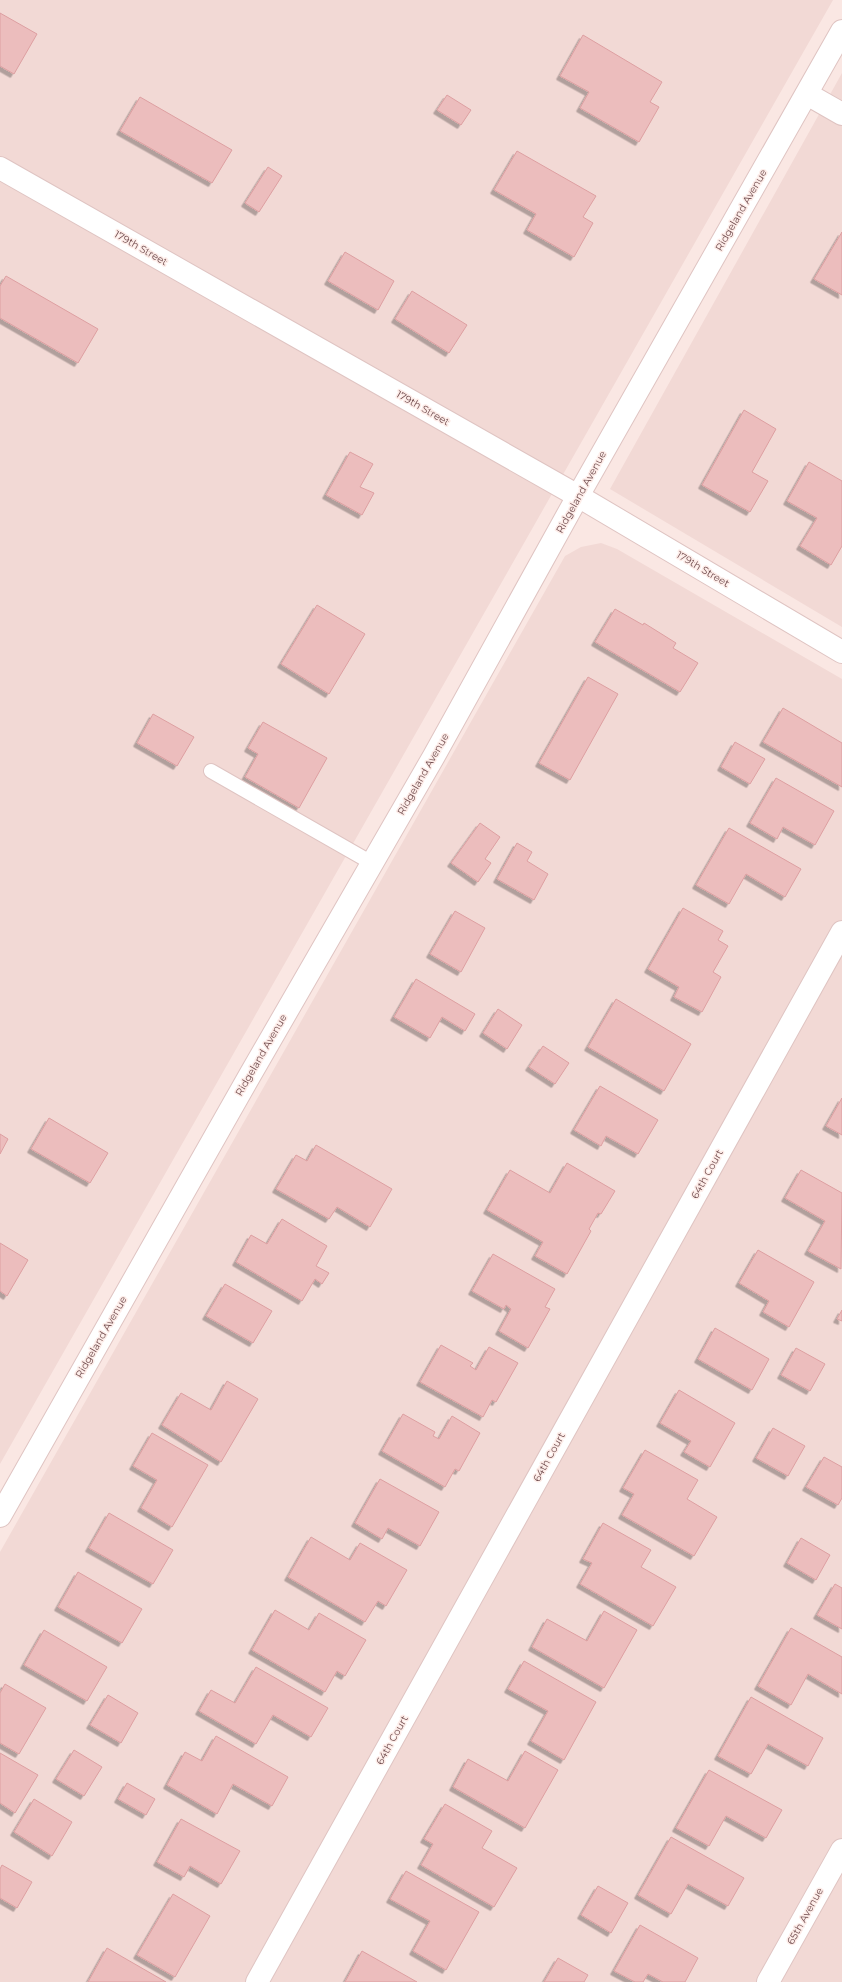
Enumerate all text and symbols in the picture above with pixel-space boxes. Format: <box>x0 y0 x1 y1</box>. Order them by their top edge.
street label: Ridgeland Avenue <box>712 167 770 253</box>
street label: 179th Street <box>112 228 170 268</box>
street label: 179th Street <box>394 388 452 428</box>
street label: Ridgeland Avenue <box>553 449 609 535</box>
street label: 179th Street <box>674 548 732 590</box>
street label: Ridgeland Avenue <box>394 731 452 817</box>
street label: Ridgeland Avenue <box>232 1012 290 1098</box>
street label: 64th Court <box>688 1147 726 1201</box>
street label: Ridgeland Avenue <box>72 1294 130 1380</box>
street label: 64th Court <box>530 1430 568 1484</box>
street label: 64th Court <box>373 1713 411 1767</box>
street label: 65th Avenue <box>784 1885 826 1947</box>

